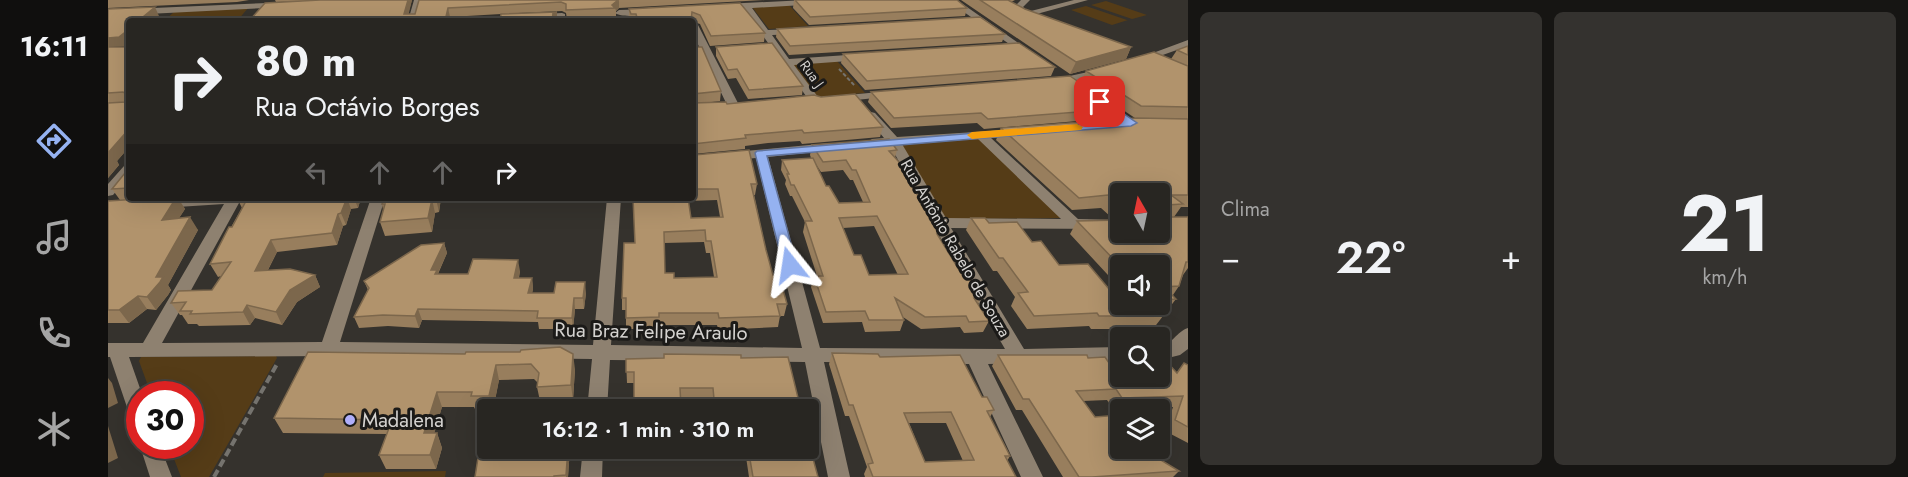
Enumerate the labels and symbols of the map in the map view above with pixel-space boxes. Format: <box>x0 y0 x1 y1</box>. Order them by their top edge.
street label: Rua J <box>795 56 829 92</box>
pin <box>1074 76 1125 127</box>
street label: Rua Antônio Rabelo de Souza <box>895 155 1016 341</box>
north arrow <box>1110 183 1170 243</box>
position arrow <box>758 233 822 297</box>
street label: Rua Braz Felipe Araulo <box>554 315 748 348</box>
speed limit sign: 30 <box>126 381 204 459</box>
place label: Madalena <box>362 406 444 435</box>
marker: Madalena <box>343 413 357 427</box>

